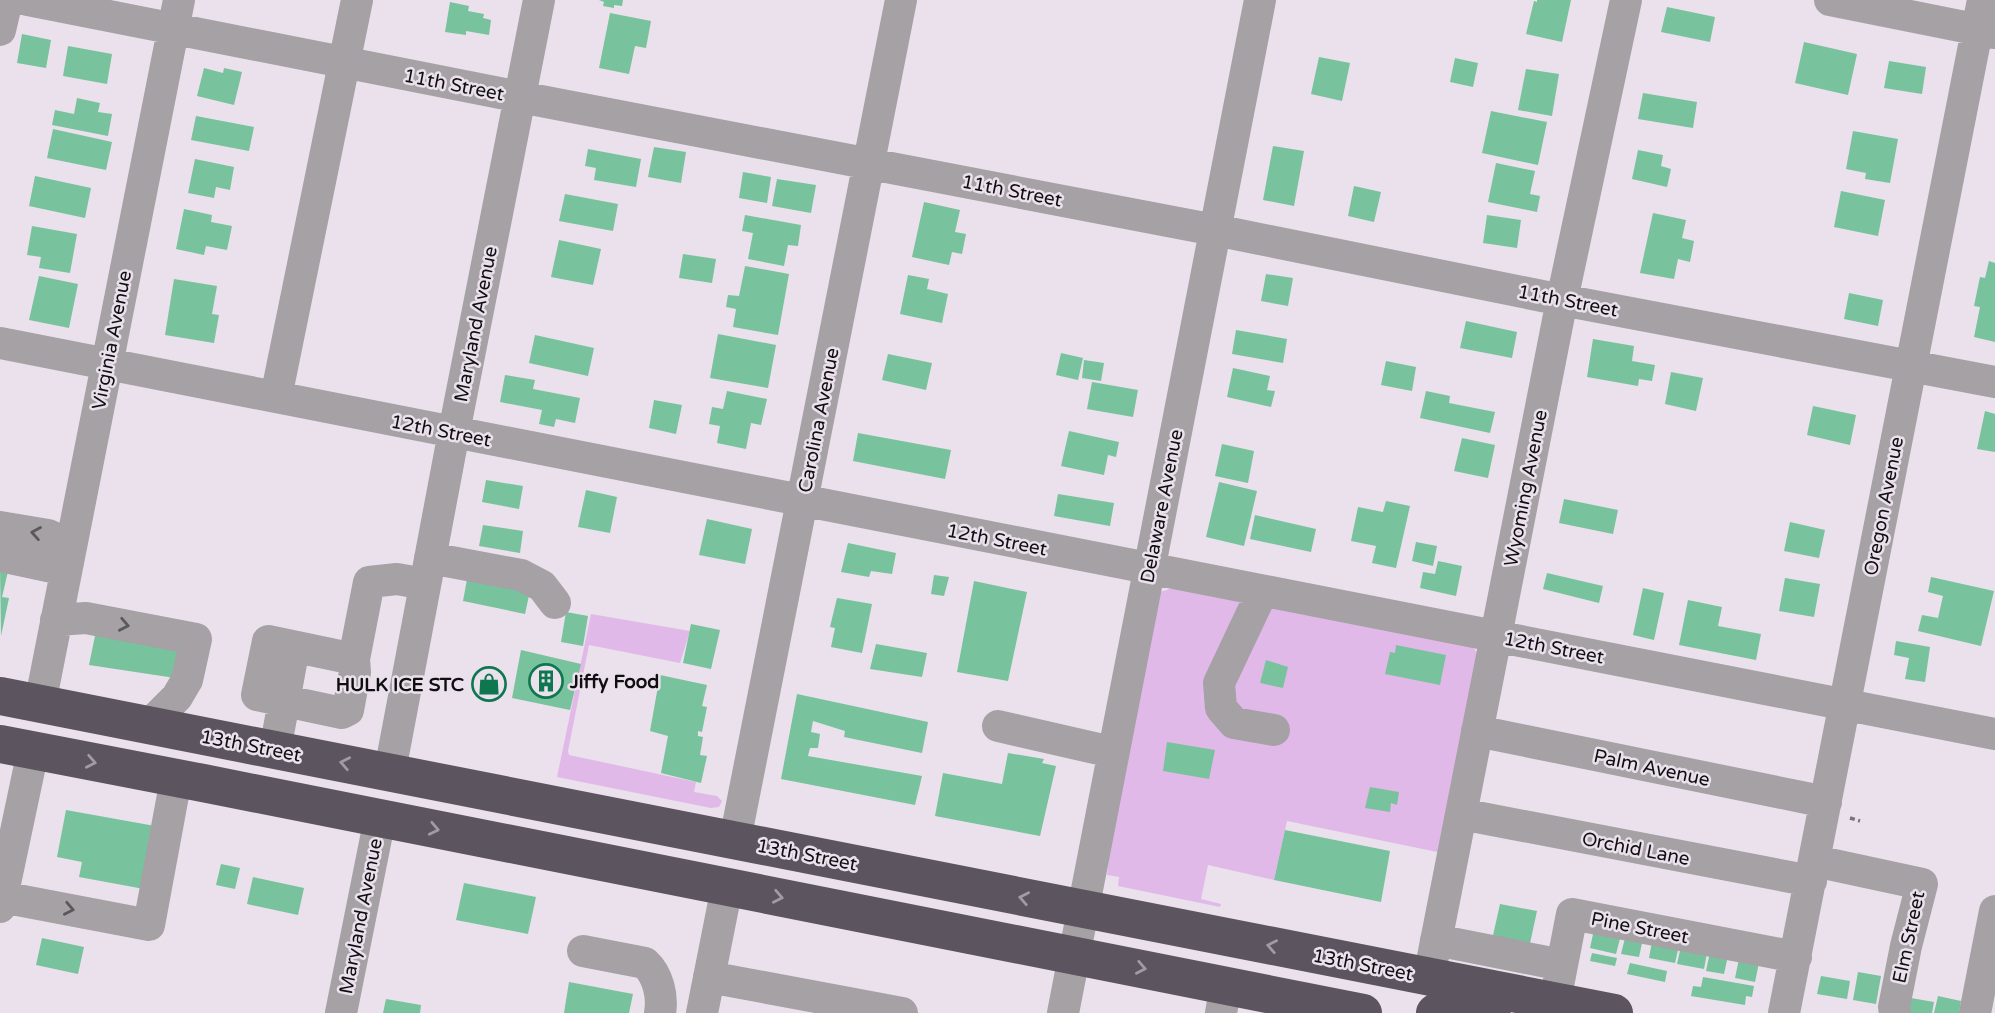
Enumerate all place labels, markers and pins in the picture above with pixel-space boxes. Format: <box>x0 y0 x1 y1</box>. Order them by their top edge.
building icon: Jiffy Food <box>527 662 565 700</box>
shop icon: HULK ICE STC <box>470 665 508 703</box>
place label: Jiffy Food <box>569 671 659 694</box>
place label: HULK ICE STC <box>336 674 464 696</box>

